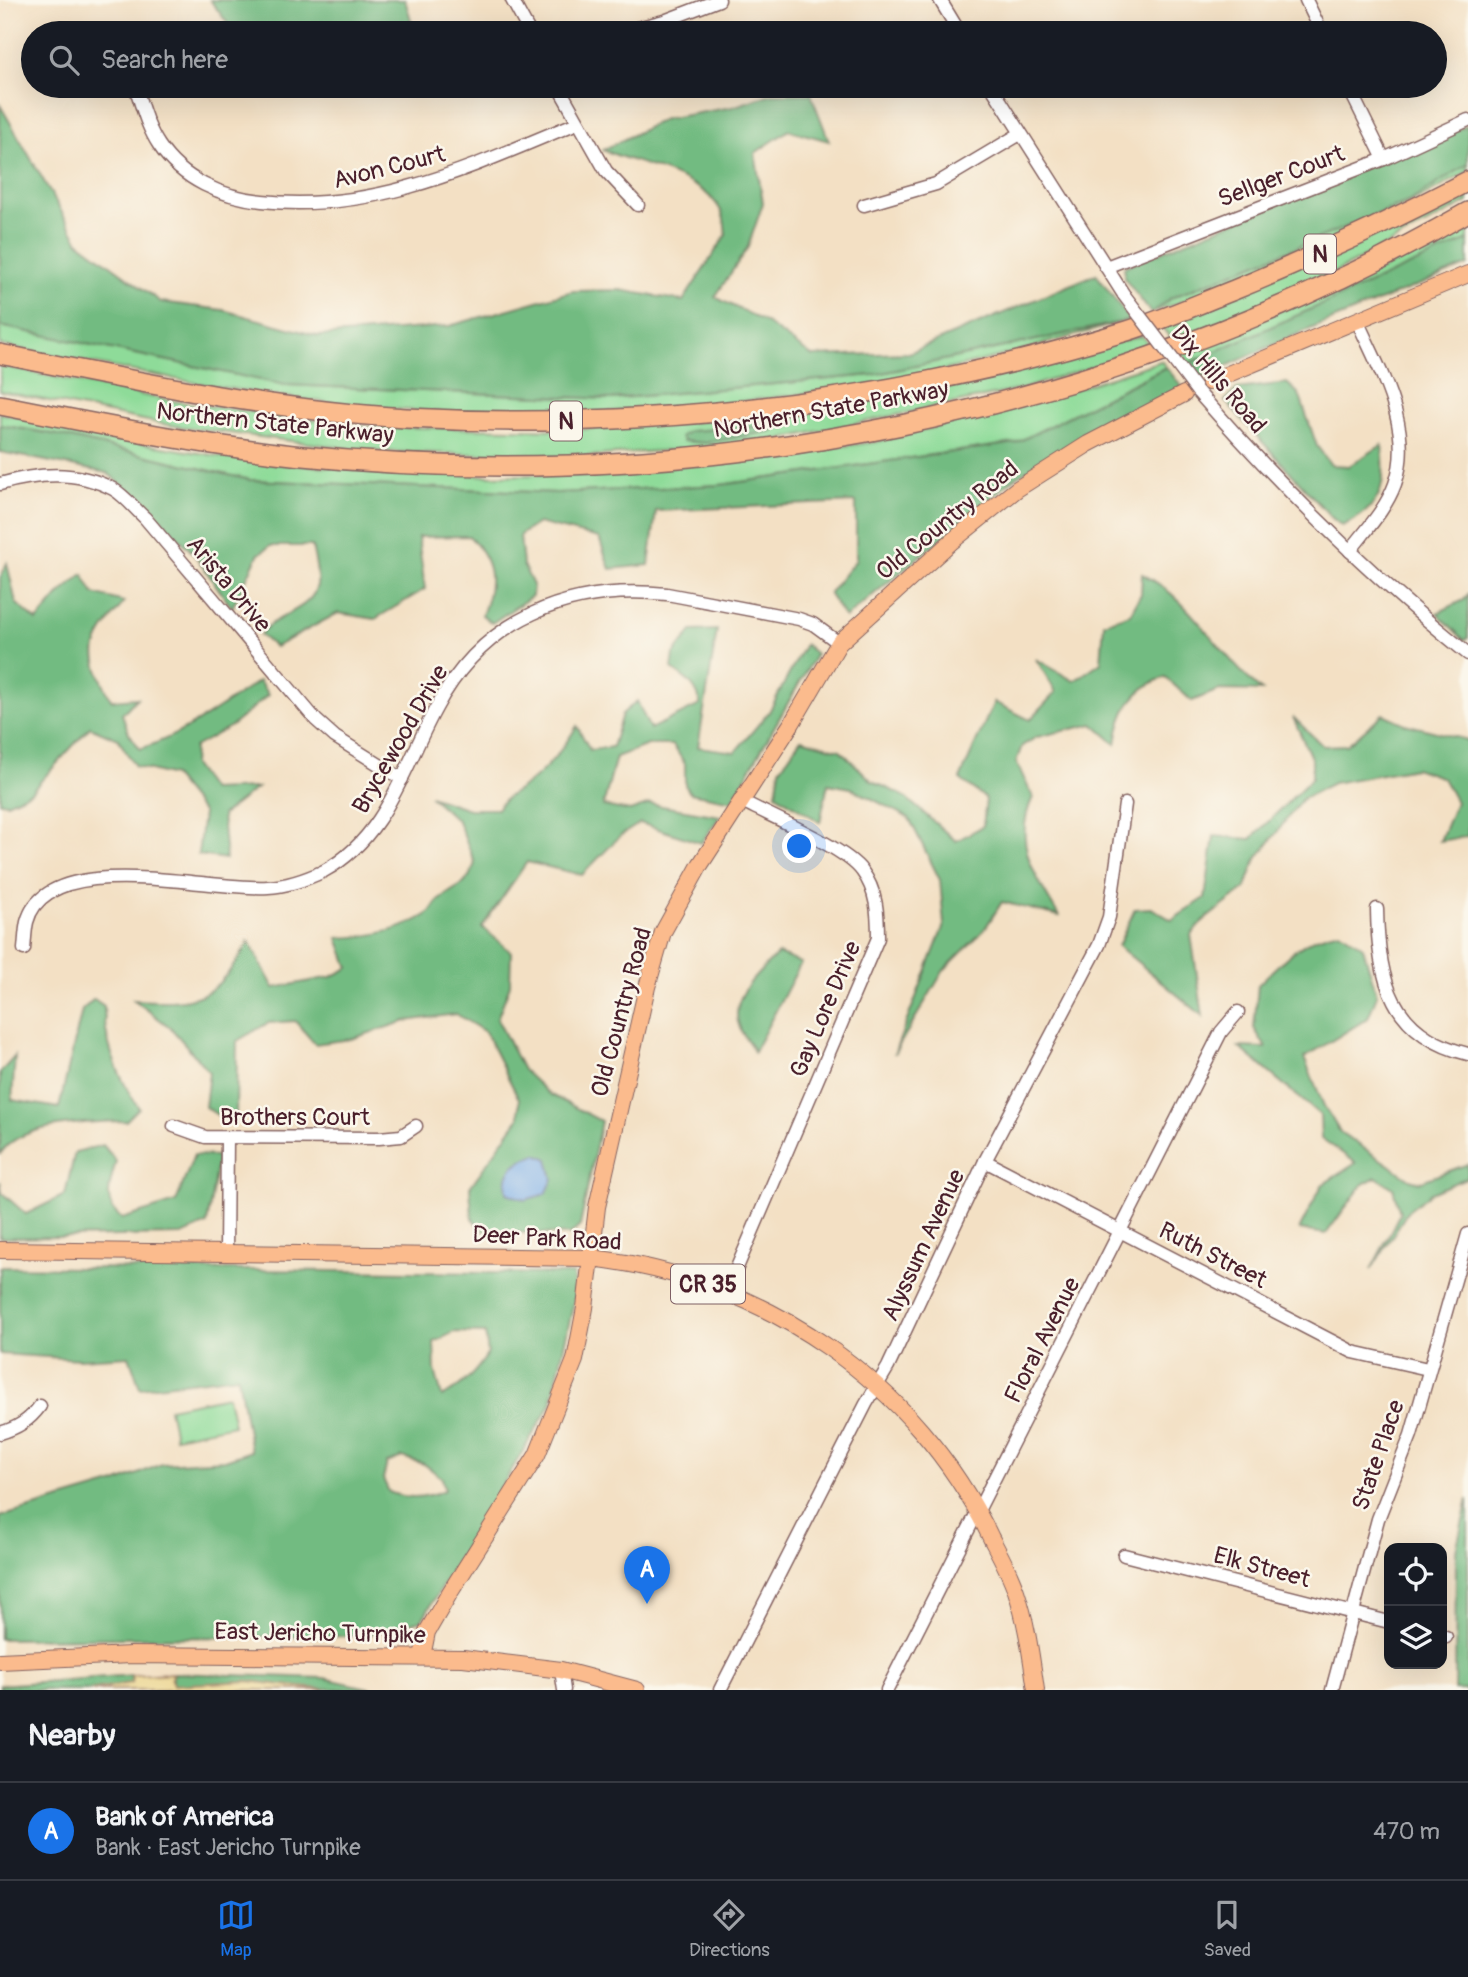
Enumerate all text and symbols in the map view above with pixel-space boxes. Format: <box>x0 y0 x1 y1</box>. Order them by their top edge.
search box <box>21 21 1447 98</box>
icon: search <box>45 41 83 79</box>
text: Search here <box>101 44 228 76</box>
street label: Sellger Court <box>1214 139 1349 214</box>
street label: Avon Court <box>330 140 448 195</box>
road number: N <box>1304 234 1336 274</box>
street label: Dix Hills Road <box>1165 319 1272 440</box>
street label: Northern State Parkway <box>711 375 951 444</box>
street label: Northern State Parkway <box>155 397 395 450</box>
road number: N <box>550 402 582 440</box>
street label: Old Country Road <box>870 454 1024 587</box>
street label: Arista Drive <box>180 530 277 638</box>
street label: Brycewood Drive <box>346 660 455 819</box>
your location <box>782 829 816 863</box>
street label: Old Country Road <box>585 924 658 1100</box>
street label: Gay Lore Drive <box>784 936 867 1082</box>
street label: Brothers Court <box>220 1103 370 1132</box>
street label: Alyssum Avenue <box>876 1165 971 1326</box>
street label: Ruth Street <box>1154 1216 1272 1295</box>
street label: Deer Park Road <box>472 1220 622 1257</box>
road number: CR 35 <box>671 1264 745 1303</box>
street label: Floral Avenue <box>998 1272 1087 1408</box>
street label: State Place <box>1346 1396 1411 1514</box>
street label: Elk Street <box>1211 1541 1314 1594</box>
map controls <box>1384 1543 1447 1669</box>
button: locate <box>1384 1543 1447 1606</box>
pin: A <box>624 1546 670 1604</box>
button: layers <box>1384 1606 1447 1669</box>
street label: East Jericho Turnpike <box>214 1617 426 1650</box>
text: Nearby <box>28 1717 115 1754</box>
text: Bank of America <box>95 1801 274 1833</box>
text: A <box>44 1817 58 1846</box>
text: 470 m <box>1373 1817 1440 1846</box>
text: Bank · East Jericho Turnpike <box>95 1833 360 1862</box>
tab: Map <box>217 1896 255 1962</box>
tab: Directions <box>689 1896 770 1962</box>
tab: Saved <box>1204 1896 1251 1962</box>

